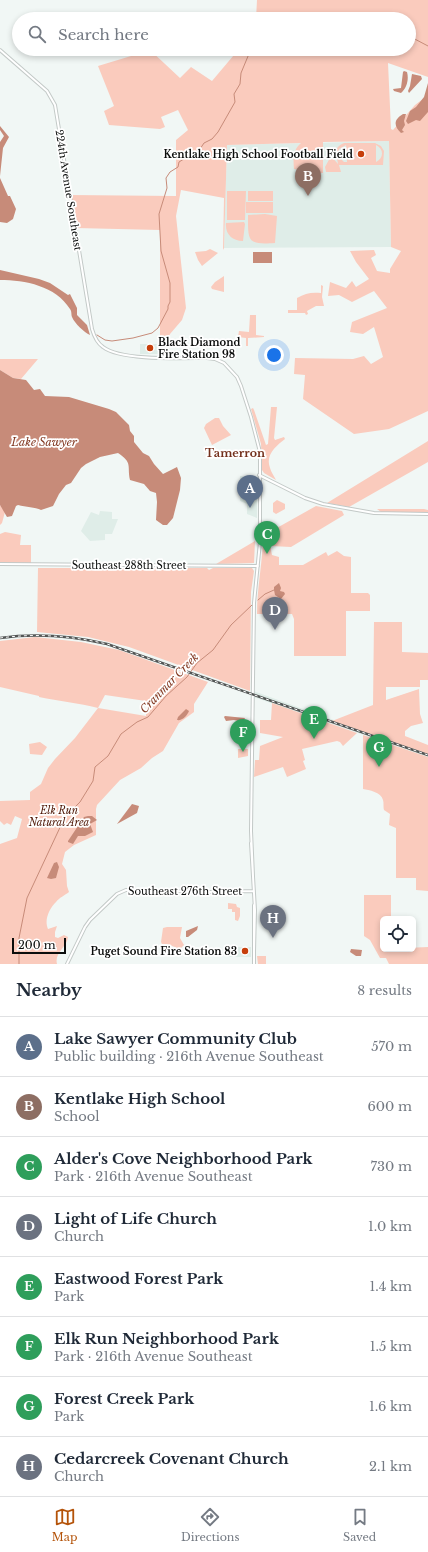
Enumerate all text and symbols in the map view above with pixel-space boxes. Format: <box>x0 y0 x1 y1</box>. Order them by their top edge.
search box <box>12 12 416 56</box>
icon: search <box>26 23 48 45</box>
text: Search here <box>58 25 149 44</box>
street label: 224th Avenue Southeast <box>53 129 85 252</box>
place label: Kentlake High School Football Field <box>163 148 353 161</box>
marker: Kentlake High School Football Field <box>356 149 366 159</box>
pin: B <box>295 163 321 196</box>
place label: Black Diamond Fire Station 98 <box>158 336 240 361</box>
marker: Black Diamond Fire Station 98 <box>145 343 155 353</box>
your location <box>264 345 284 365</box>
water label: Lake Sawyer <box>10 435 78 449</box>
district label: Tamerron <box>205 446 265 460</box>
pin: A <box>237 475 263 508</box>
pin: C <box>254 521 280 554</box>
street label: Southeast 288th Street <box>72 559 187 572</box>
pin: D <box>262 597 288 630</box>
water label: Cranmar Creek <box>137 650 201 716</box>
pin: E <box>301 706 327 739</box>
pin: F <box>230 719 256 752</box>
pin: G <box>366 734 392 767</box>
park label: Elk Run Natural Area <box>28 804 89 829</box>
street label: Southeast 276th Street <box>128 885 242 898</box>
pin: H <box>260 905 286 938</box>
map controls <box>380 916 416 952</box>
button: locate <box>380 916 416 952</box>
scale bar <box>12 936 66 955</box>
text: 200 m <box>18 938 55 952</box>
place label: Puget Sound Fire Station 83 <box>90 945 237 958</box>
marker: Puget Sound Fire Station 83 <box>240 946 250 956</box>
text: Nearby <box>16 980 82 1001</box>
text: 8 results <box>357 982 412 999</box>
text: Lake Sawyer Community Club <box>54 1029 297 1048</box>
text: A <box>24 1038 34 1055</box>
text: 570 m <box>371 1038 412 1055</box>
text: Public building · 216th Avenue Southeast <box>54 1048 324 1065</box>
text: Kentlake High School <box>54 1089 225 1108</box>
text: B <box>24 1098 34 1115</box>
text: 600 m <box>367 1098 412 1115</box>
text: School <box>54 1108 100 1125</box>
text: Alder's Cove Neighborhood Park <box>54 1149 313 1168</box>
text: C <box>24 1158 34 1175</box>
text: 730 m <box>371 1158 412 1175</box>
text: Park · 216th Avenue Southeast <box>54 1168 253 1185</box>
text: Light of Life Church <box>54 1209 217 1228</box>
text: D <box>23 1218 35 1235</box>
text: 1.0 km <box>368 1218 412 1235</box>
text: Church <box>54 1228 104 1245</box>
text: Eastwood Forest Park <box>54 1269 223 1288</box>
text: E <box>24 1278 34 1295</box>
text: 1.4 km <box>369 1278 412 1295</box>
text: Park <box>54 1288 84 1305</box>
text: Elk Run Neighborhood Park <box>54 1329 279 1348</box>
text: F <box>25 1338 33 1355</box>
text: 1.5 km <box>370 1338 412 1355</box>
text: Park · 216th Avenue Southeast <box>54 1348 253 1365</box>
text: Forest Creek Park <box>54 1389 194 1408</box>
text: G <box>23 1398 35 1415</box>
text: 1.6 km <box>369 1398 412 1415</box>
text: Park <box>54 1408 84 1425</box>
text: Cedarcreek Covenant Church <box>54 1449 289 1468</box>
text: H <box>23 1458 35 1475</box>
text: 2.1 km <box>369 1458 412 1475</box>
text: Church <box>54 1468 104 1485</box>
tab: Map <box>52 1506 77 1544</box>
tab: Directions <box>181 1506 239 1544</box>
tab: Saved <box>343 1506 376 1544</box>

